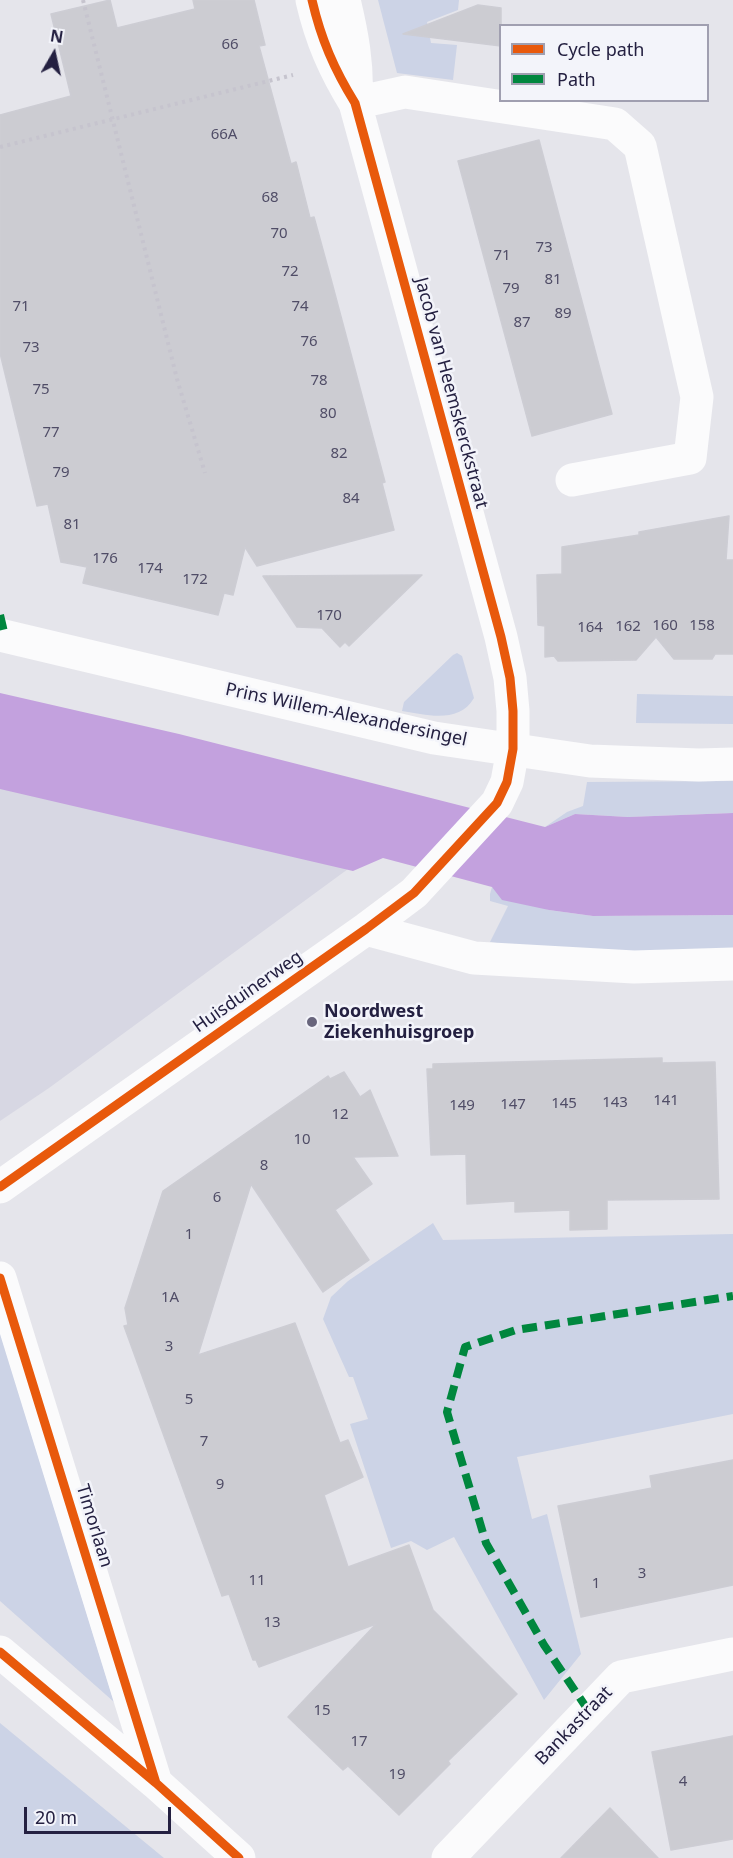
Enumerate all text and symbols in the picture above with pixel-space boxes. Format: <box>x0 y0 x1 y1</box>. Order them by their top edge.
north arrow <box>24 24 84 84</box>
text: N <box>49 24 65 48</box>
legend <box>499 24 709 102</box>
house number: 66 <box>221 36 239 54</box>
text: Cycle path <box>557 37 644 61</box>
text: Path <box>557 67 596 91</box>
house number: 66A <box>211 126 237 144</box>
house number: 68 <box>261 189 279 207</box>
house number: 70 <box>270 225 288 243</box>
house number: 73 <box>535 239 553 257</box>
house number: 71 <box>493 247 511 265</box>
house number: 72 <box>281 263 299 281</box>
house number: 81 <box>544 271 562 289</box>
street label: Jacob van Heemskerckstraat <box>410 275 492 511</box>
house number: 79 <box>502 280 520 298</box>
house number: 71 <box>12 298 30 316</box>
house number: 74 <box>291 298 309 316</box>
house number: 89 <box>554 305 572 323</box>
house number: 87 <box>513 314 531 332</box>
house number: 76 <box>300 333 318 351</box>
house number: 73 <box>22 339 40 357</box>
house number: 78 <box>310 372 328 390</box>
house number: 75 <box>32 381 50 399</box>
house number: 80 <box>319 405 337 423</box>
house number: 77 <box>42 424 60 442</box>
house number: 82 <box>330 445 348 463</box>
house number: 79 <box>52 464 70 482</box>
house number: 84 <box>342 490 360 508</box>
house number: 81 <box>63 516 81 534</box>
house number: 176 <box>92 550 118 568</box>
house number: 174 <box>137 560 163 578</box>
house number: 172 <box>182 571 208 589</box>
house number: 170 <box>316 607 342 625</box>
house number: 160 <box>652 617 678 635</box>
house number: 158 <box>689 617 715 635</box>
house number: 162 <box>615 618 641 636</box>
house number: 164 <box>577 619 603 637</box>
street label: Prins Willem-Alexandersingel <box>223 679 469 751</box>
street label: Huisduinerweg <box>189 946 307 1038</box>
place label: Noordwest Ziekenhuisgroep <box>324 1001 474 1044</box>
marker: Noordwest Ziekenhuisgroep <box>305 1015 319 1029</box>
house number: 141 <box>653 1092 679 1110</box>
house number: 143 <box>602 1094 628 1112</box>
house number: 145 <box>551 1095 577 1113</box>
house number: 147 <box>500 1096 526 1114</box>
house number: 149 <box>449 1097 475 1115</box>
house number: 12 <box>331 1106 349 1124</box>
house number: 10 <box>293 1131 311 1149</box>
house number: 8 <box>260 1157 268 1175</box>
house number: 6 <box>213 1189 221 1207</box>
house number: 1 <box>185 1226 193 1244</box>
house number: 1A <box>161 1289 179 1307</box>
house number: 3 <box>165 1338 173 1356</box>
house number: 5 <box>185 1391 193 1409</box>
house number: 7 <box>200 1433 208 1451</box>
house number: 9 <box>216 1476 224 1494</box>
street label: Timorlaan <box>71 1482 117 1570</box>
house number: 3 <box>638 1565 646 1583</box>
house number: 11 <box>248 1572 266 1590</box>
house number: 1 <box>592 1575 600 1593</box>
house number: 13 <box>263 1614 281 1632</box>
street label: Bankastraat <box>531 1682 617 1770</box>
house number: 15 <box>313 1702 331 1720</box>
house number: 17 <box>350 1733 368 1751</box>
house number: 19 <box>388 1766 406 1784</box>
house number: 4 <box>679 1773 687 1791</box>
scale bar <box>27 1795 174 1833</box>
text: 20 m <box>35 1805 77 1829</box>

